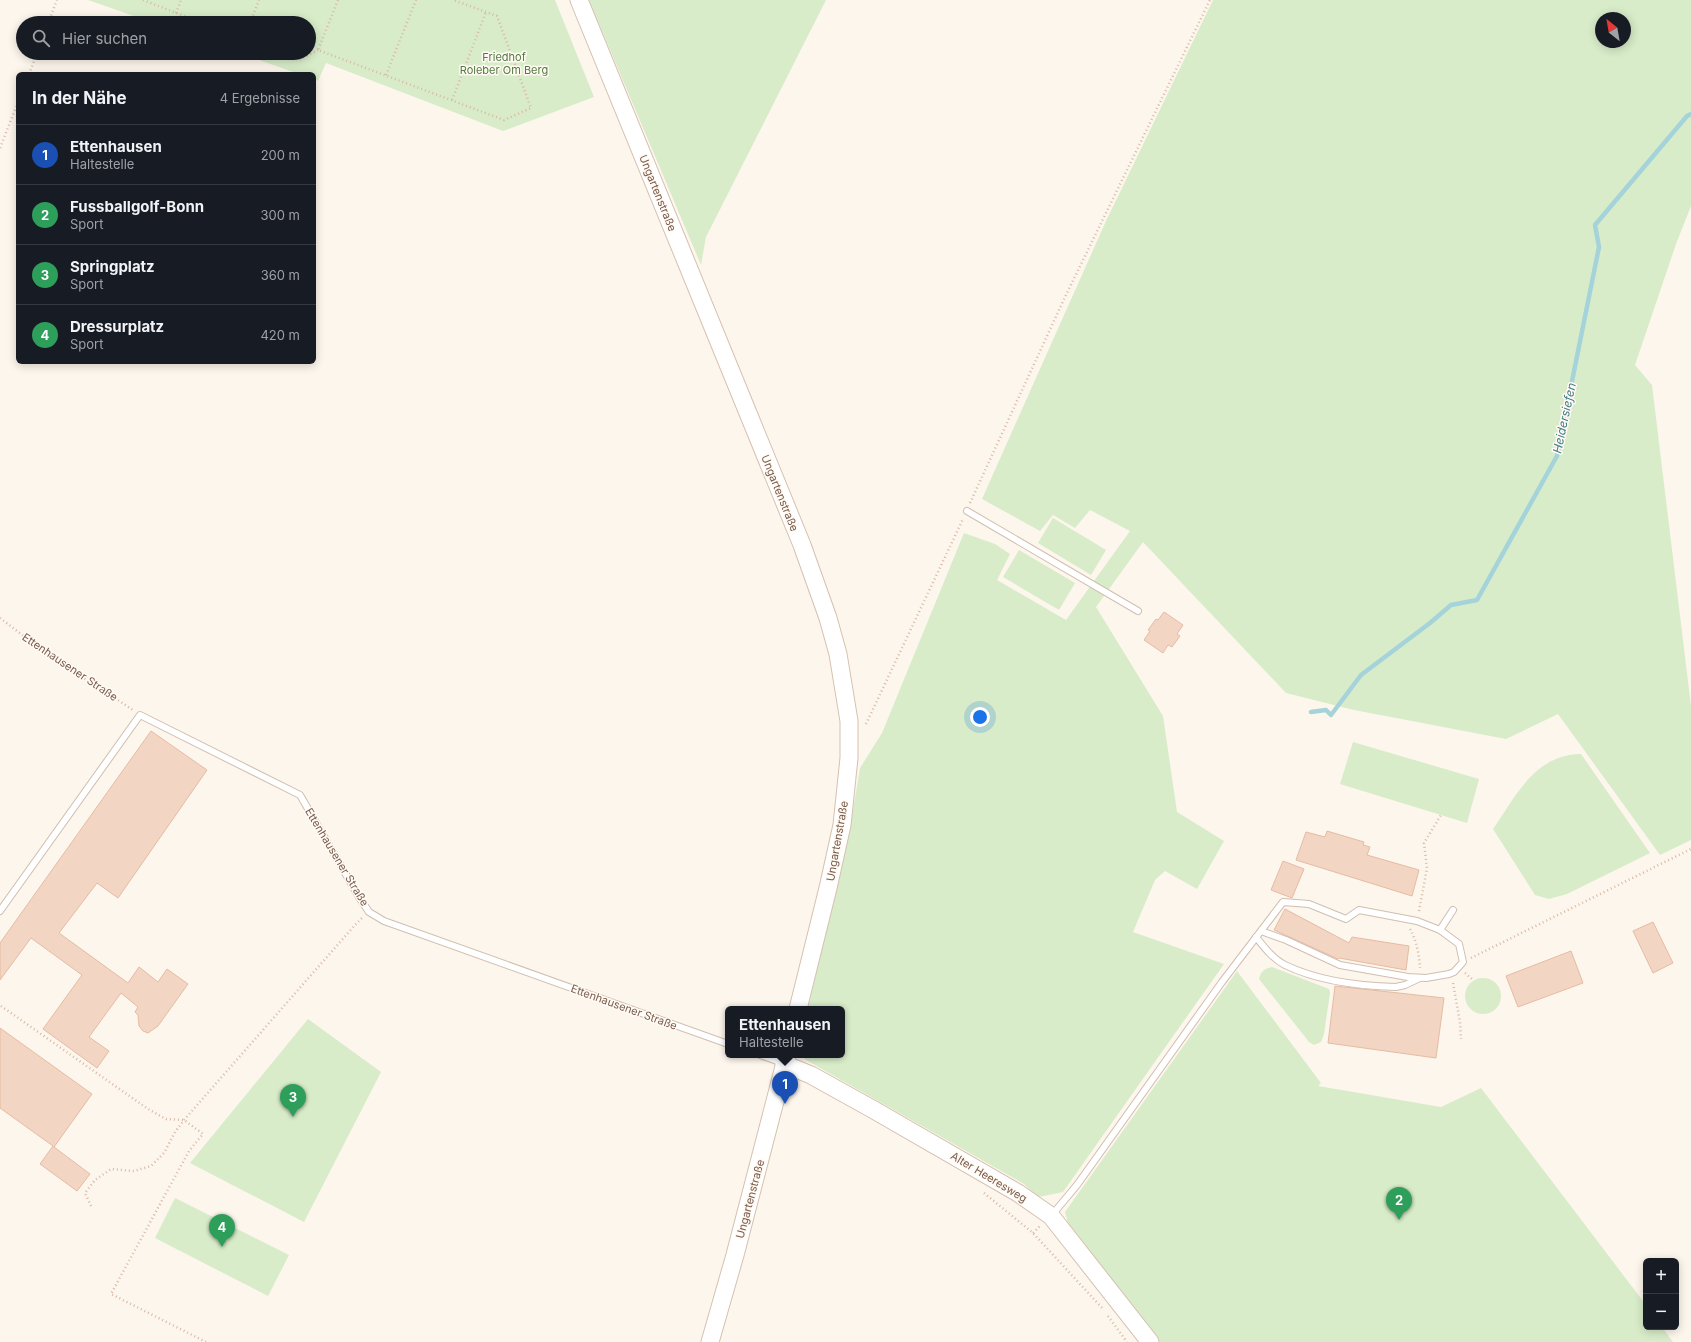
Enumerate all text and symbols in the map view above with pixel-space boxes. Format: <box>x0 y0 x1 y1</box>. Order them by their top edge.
north arrow <box>1595 12 1631 48</box>
search box <box>16 16 316 60</box>
icon: search <box>30 27 52 49</box>
text: Hier suchen <box>62 29 147 48</box>
park label: Friedhof Roleber Om Berg <box>460 50 548 77</box>
text: In der Nähe <box>32 88 127 108</box>
text: 4 Ergebnisse <box>220 90 300 106</box>
text: Ettenhausen <box>70 137 162 156</box>
text: 1 <box>42 147 48 163</box>
text: 200 m <box>261 147 300 163</box>
street label: Ungartenstraße <box>636 153 680 233</box>
text: Haltestelle <box>70 156 134 172</box>
text: Fussballgolf-Bonn <box>70 197 204 216</box>
text: 2 <box>41 207 49 223</box>
text: 300 m <box>261 207 300 223</box>
text: Sport <box>70 216 103 232</box>
text: Springplatz <box>70 257 155 276</box>
text: 3 <box>41 267 49 283</box>
text: 360 m <box>261 267 300 283</box>
text: Sport <box>70 276 103 292</box>
text: Dressurplatz <box>70 317 164 336</box>
text: 4 <box>41 327 49 343</box>
text: 420 m <box>260 327 300 343</box>
text: Sport <box>70 336 103 352</box>
water label: Heidersiefen <box>1549 381 1579 455</box>
street label: Ungartenstraße <box>758 453 802 533</box>
street label: Ettenhausener Straße <box>20 630 120 704</box>
your location <box>970 707 990 727</box>
street label: Ungartenstraße <box>823 800 851 882</box>
street label: Ettenhausener Straße <box>302 805 372 909</box>
street label: Ettenhausener Straße <box>569 981 679 1033</box>
popup <box>725 1006 845 1058</box>
text: Ettenhausen <box>739 1015 831 1034</box>
text: Haltestelle <box>739 1034 804 1050</box>
pin: 1 <box>772 1071 798 1104</box>
pin: 3 <box>280 1084 306 1117</box>
street label: Alter Heeresweg <box>948 1149 1030 1205</box>
street label: Ungartenstraße <box>733 1158 767 1240</box>
pin: 2 <box>1386 1187 1412 1220</box>
pin: 4 <box>209 1214 235 1247</box>
map controls <box>1643 1258 1679 1330</box>
button: + <box>1643 1258 1679 1294</box>
button: − <box>1643 1294 1679 1330</box>

